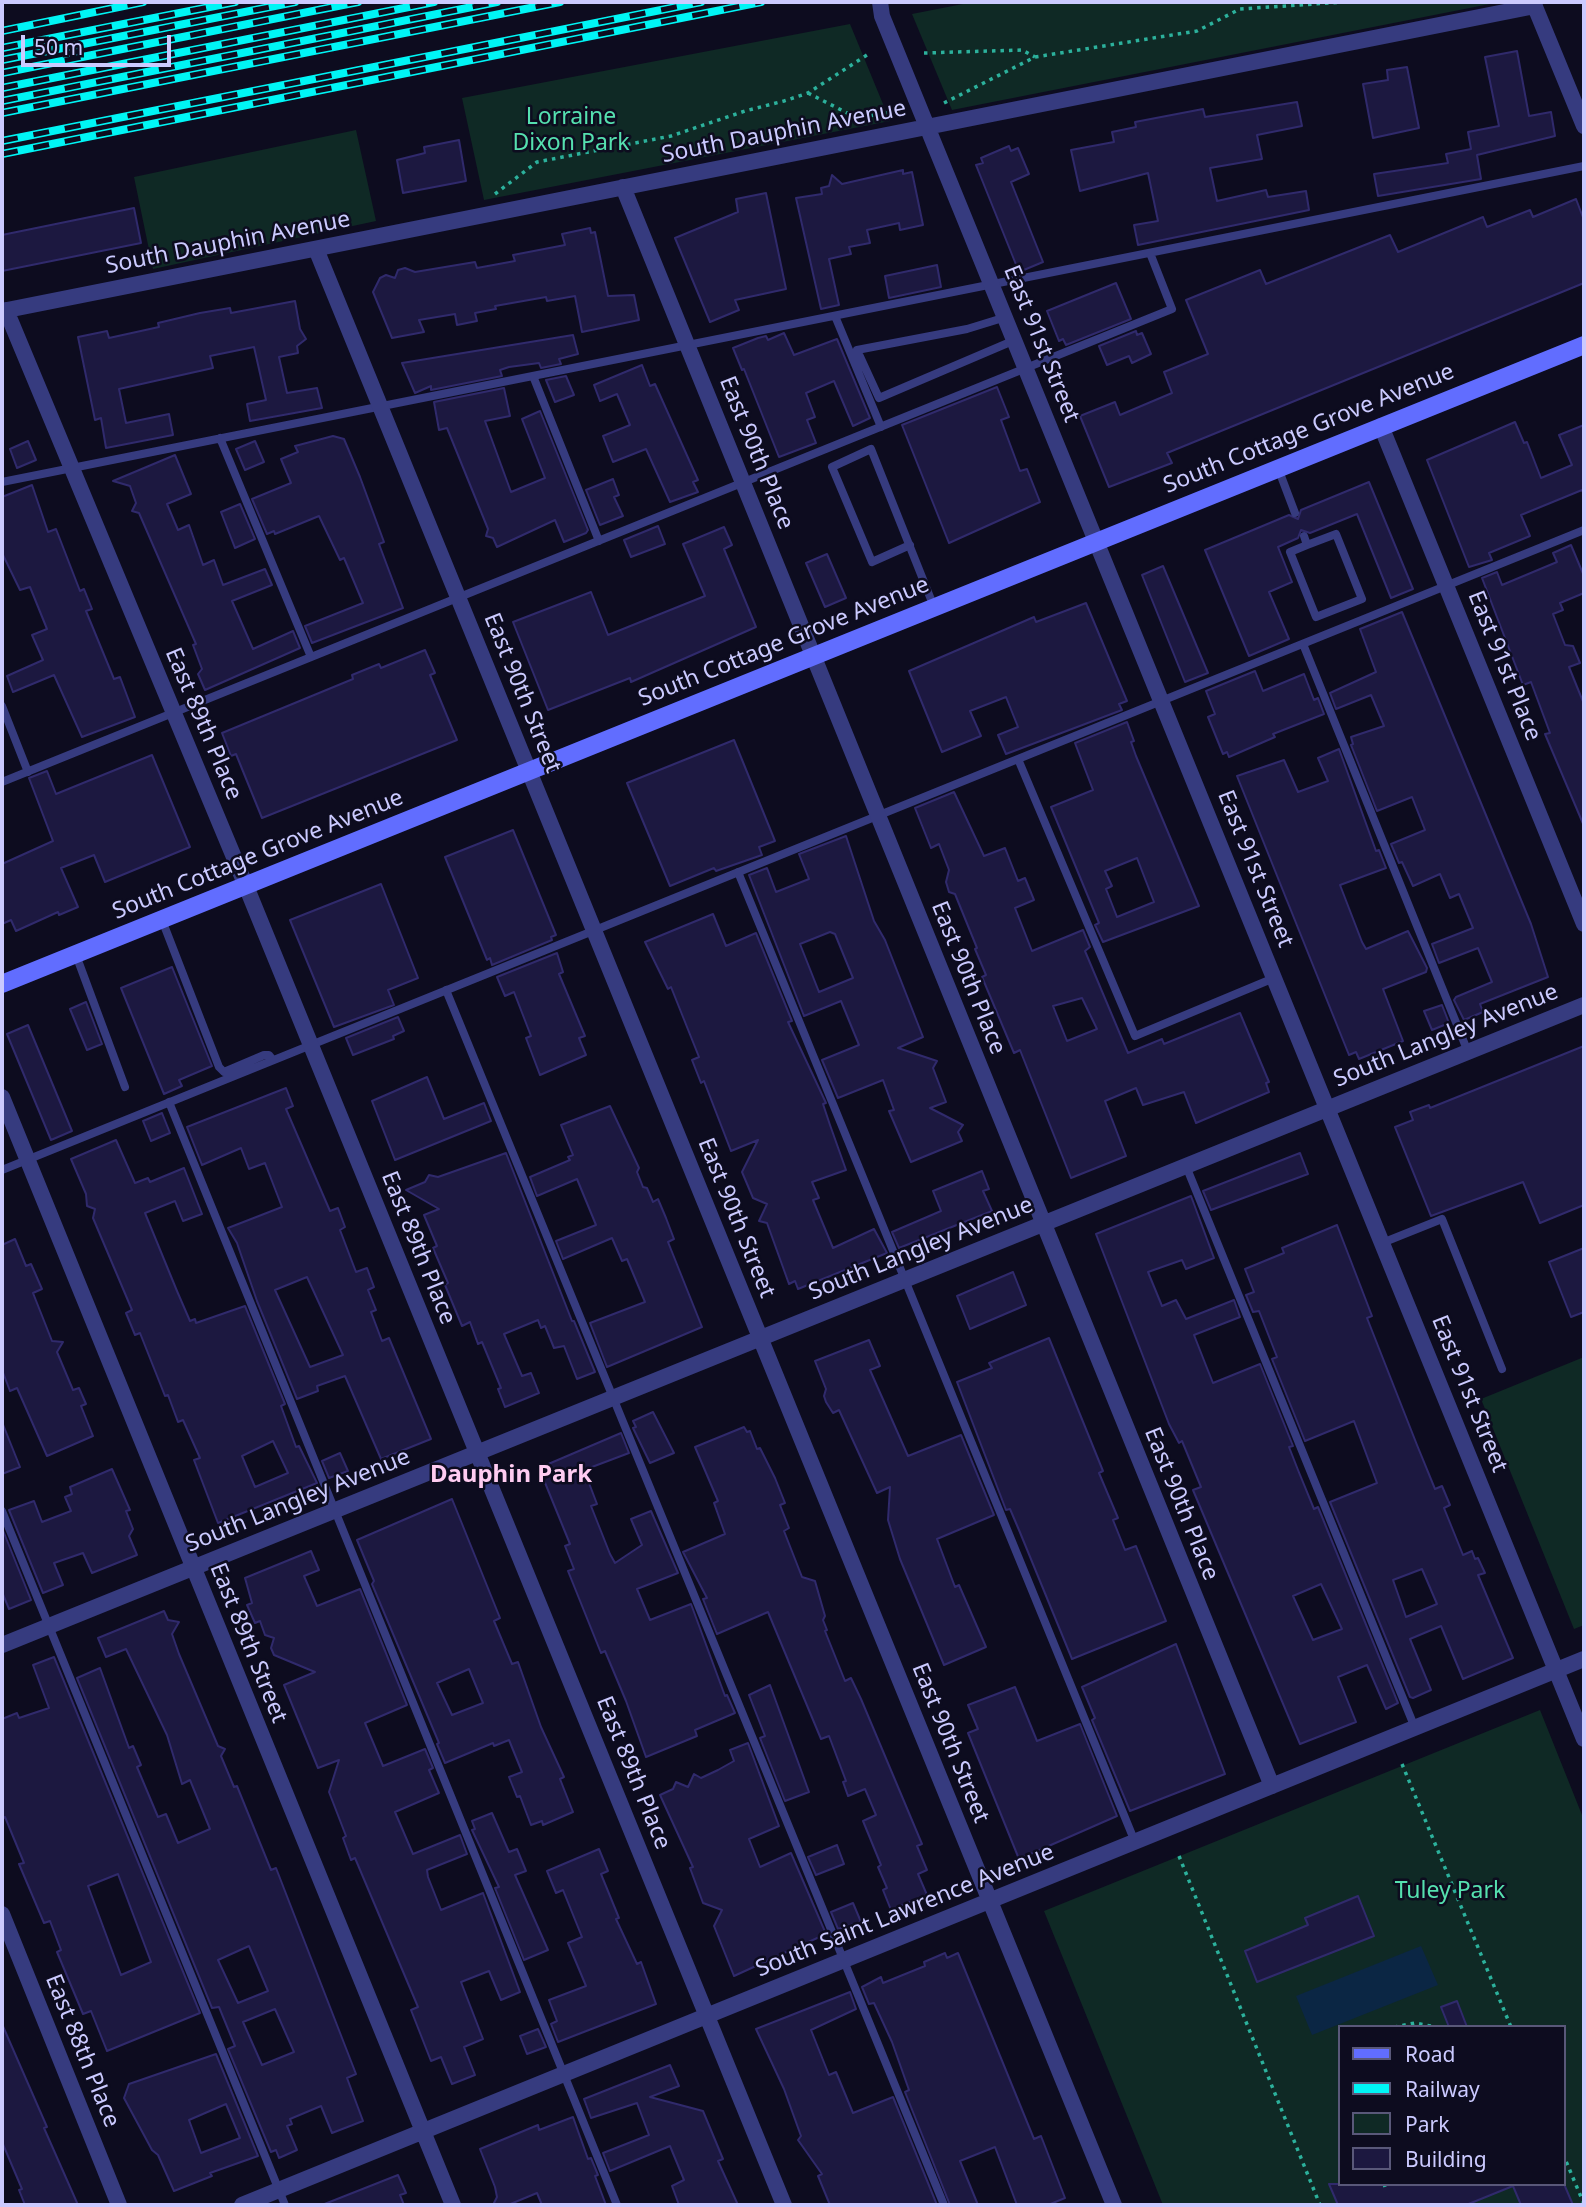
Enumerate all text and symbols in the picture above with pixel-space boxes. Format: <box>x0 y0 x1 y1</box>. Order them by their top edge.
scale bar <box>24 21 175 65</box>
text: 50 m <box>34 33 83 61</box>
street label: South Dauphin Avenue <box>659 95 909 169</box>
park label: Lorraine Dixon Park <box>512 103 630 157</box>
street label: South Dauphin Avenue <box>103 206 353 280</box>
street label: East 91st Street <box>997 261 1085 427</box>
street label: South Cottage Grove Avenue <box>1160 358 1458 500</box>
street label: East 90th Place <box>713 372 799 534</box>
street label: South Cottage Grove Avenue <box>635 571 933 713</box>
street label: East 91st Place <box>1461 587 1547 745</box>
street label: East 90th Street <box>477 609 567 777</box>
street label: East 89th Place <box>159 644 247 804</box>
street label: South Cottage Grove Avenue <box>109 784 407 926</box>
street label: East 91st Street <box>1211 786 1299 952</box>
street label: East 90th Place <box>925 897 1011 1059</box>
street label: South Langley Avenue <box>1330 978 1562 1094</box>
street label: East 90th Street <box>691 1134 781 1302</box>
street label: East 89th Place <box>375 1167 461 1329</box>
street label: South Langley Avenue <box>805 1191 1037 1307</box>
street label: East 91st Street <box>1425 1311 1513 1477</box>
street label: East 90th Place <box>1138 1423 1224 1585</box>
street label: South Langley Avenue <box>182 1443 414 1559</box>
district label: Dauphin Park <box>430 1461 592 1489</box>
street label: East 89th Street <box>203 1559 293 1727</box>
street label: East 90th Street <box>905 1659 995 1827</box>
street label: East 89th Place <box>590 1692 676 1854</box>
street label: South Saint Lawrence Avenue <box>752 1838 1058 1984</box>
park label: Tuley Park <box>1395 1877 1505 1905</box>
street label: East 88th Place <box>39 1970 125 2132</box>
legend <box>1338 2025 1565 2186</box>
text: Road <box>1405 2040 1455 2068</box>
text: Railway <box>1405 2075 1480 2103</box>
text: Park <box>1405 2110 1449 2138</box>
text: Building <box>1405 2145 1487 2173</box>

